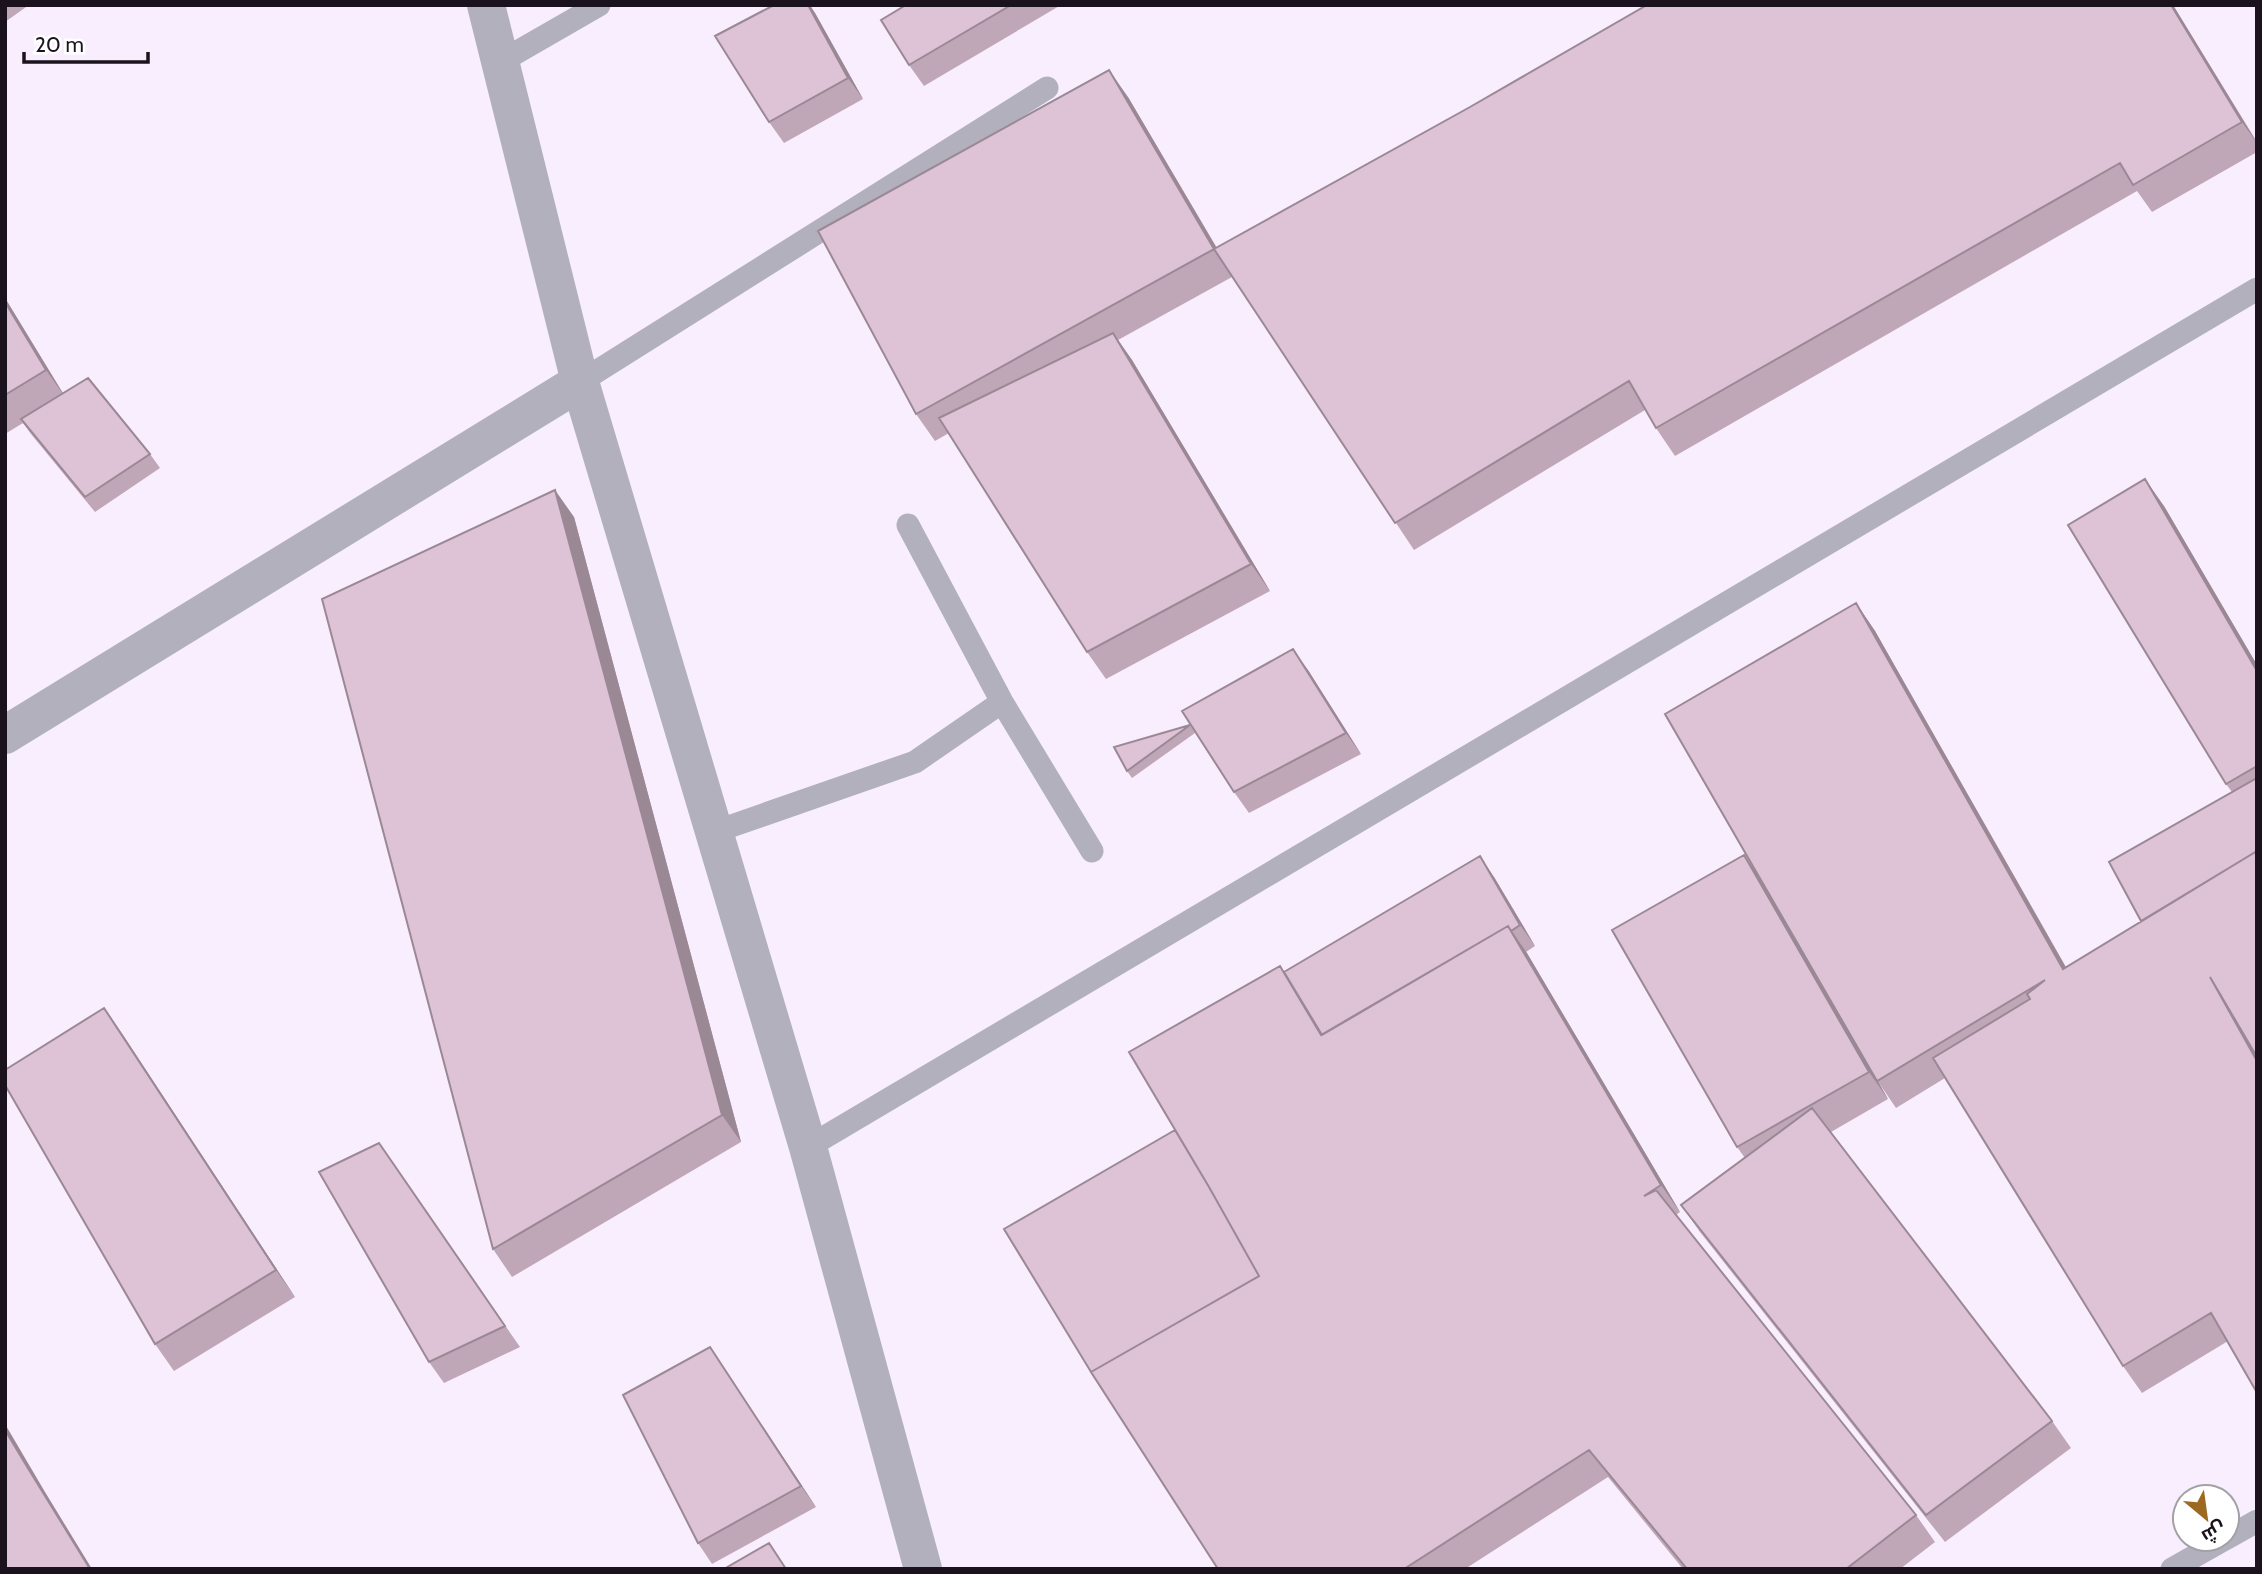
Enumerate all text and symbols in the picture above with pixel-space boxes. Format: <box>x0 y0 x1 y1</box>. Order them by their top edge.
scale bar <box>24 21 149 65</box>
text: 20 m <box>35 32 84 57</box>
north arrow <box>2171 1483 2241 1553</box>
text: ش <box>2198 1516 2230 1548</box>

